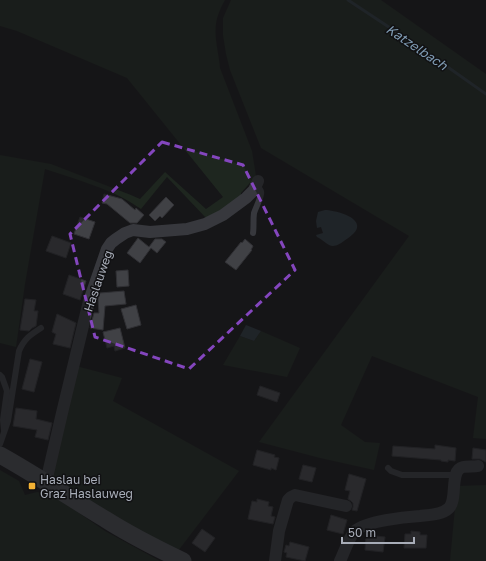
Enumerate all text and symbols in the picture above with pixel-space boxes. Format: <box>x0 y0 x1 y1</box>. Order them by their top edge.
water label: Katzelbach <box>383 21 451 74</box>
street label: Haslauweg <box>80 248 116 314</box>
place label: Haslau bei Graz Haslauweg <box>40 472 133 501</box>
marker: Haslau bei Graz Haslauweg <box>27 481 37 491</box>
scale bar <box>342 519 414 545</box>
text: 50 m <box>348 525 376 540</box>

